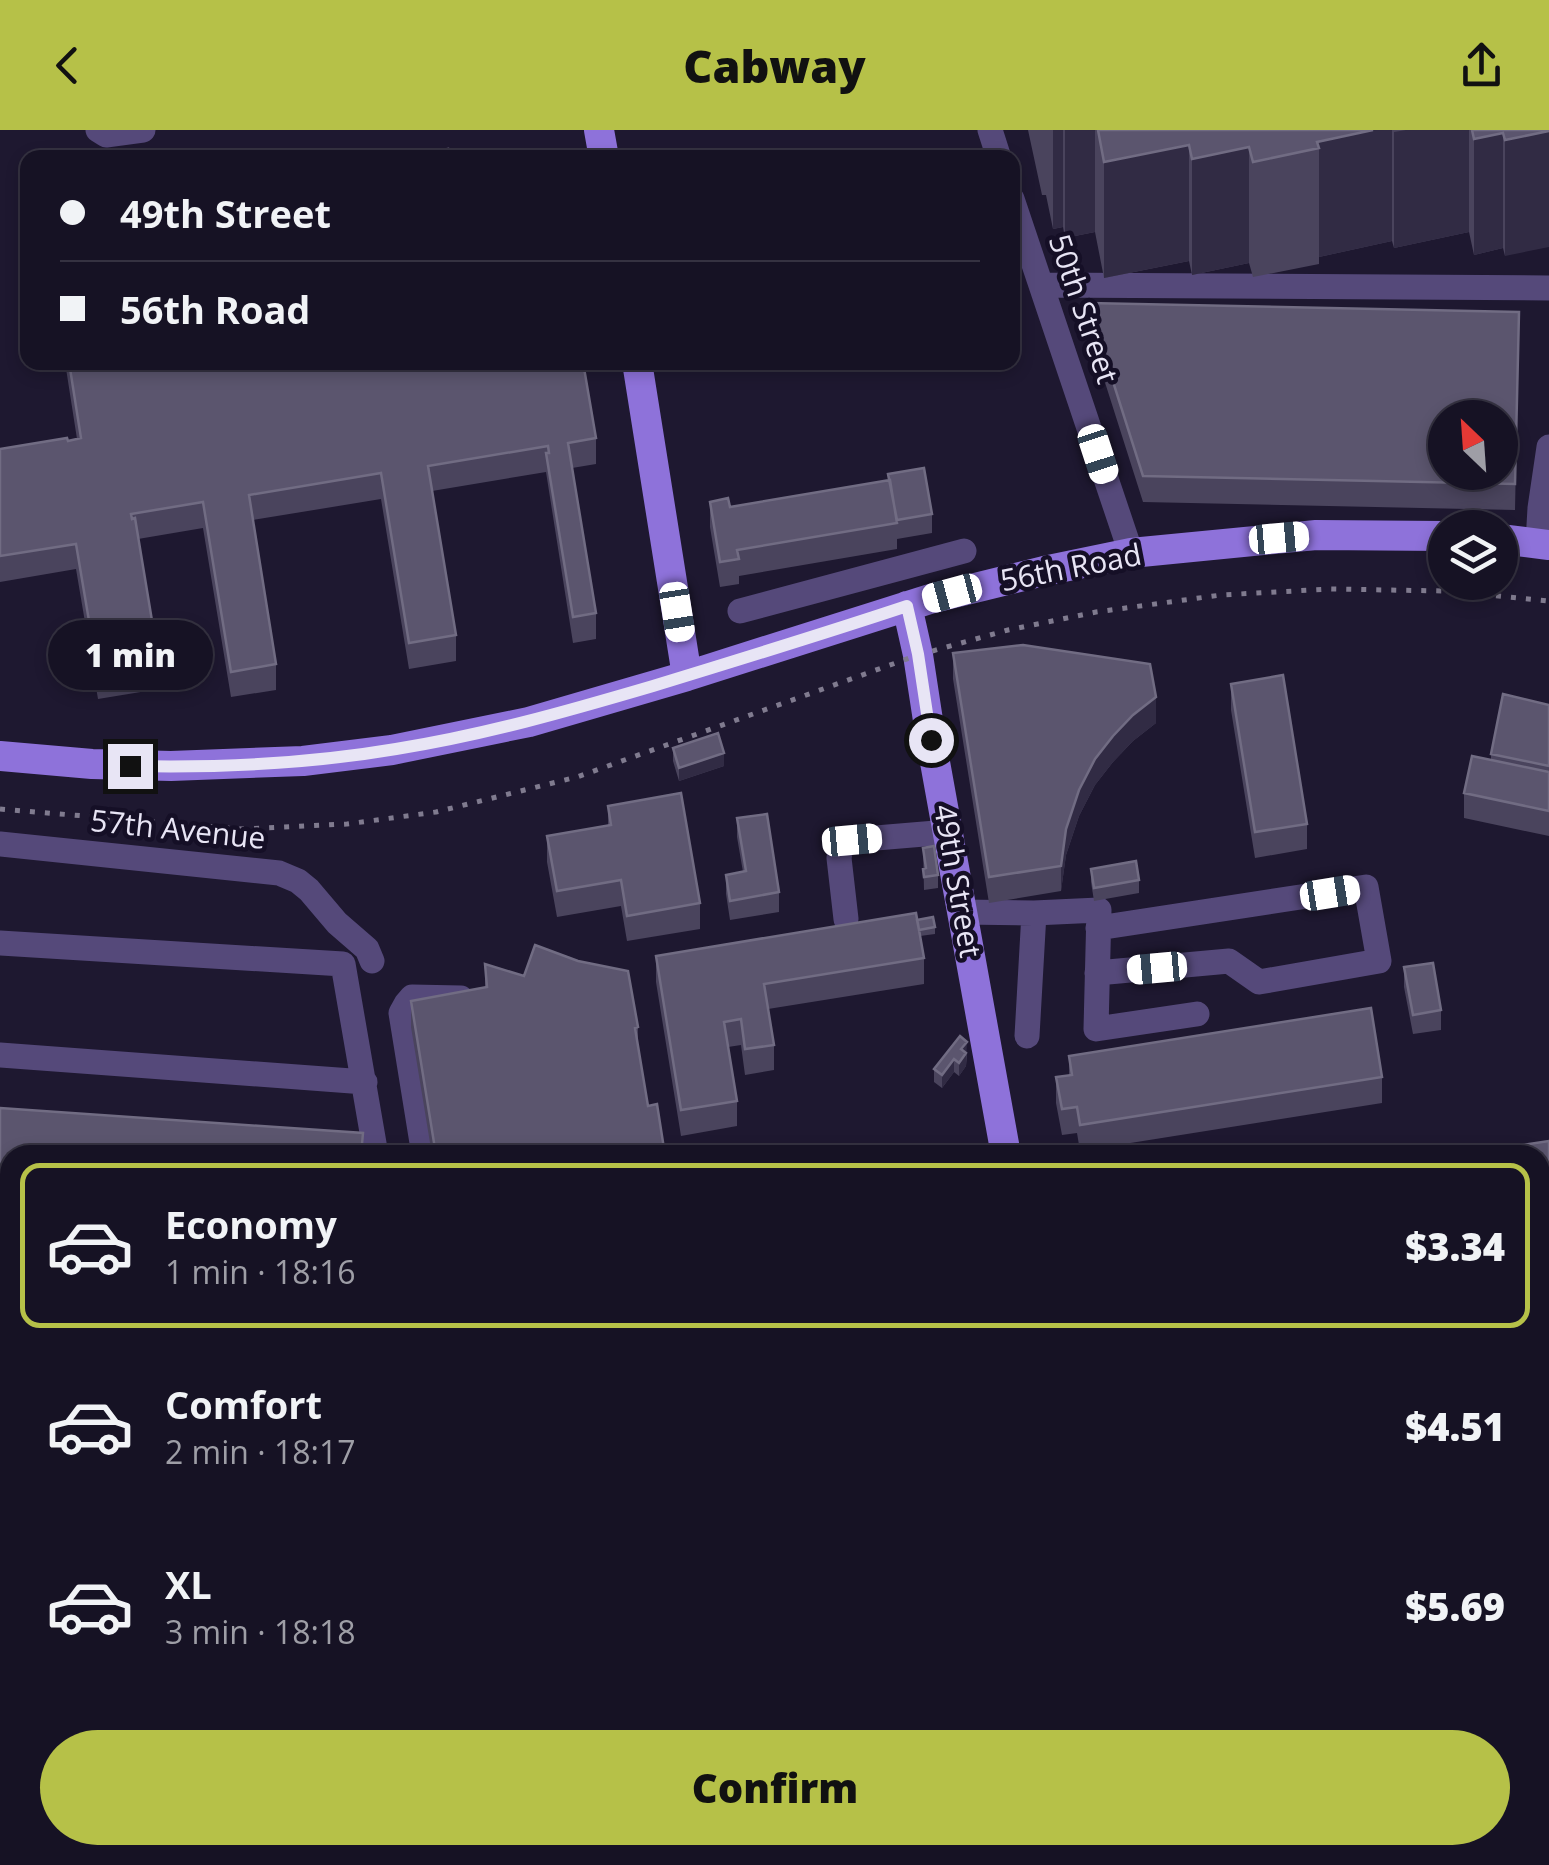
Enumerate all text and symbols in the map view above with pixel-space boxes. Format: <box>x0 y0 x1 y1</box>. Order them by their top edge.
text: Cabway <box>683 35 866 96</box>
icon: back <box>40 38 95 93</box>
icon: share <box>1454 38 1509 93</box>
text: 49th Street <box>120 187 331 239</box>
street label: 50th Street <box>1040 229 1129 388</box>
text: 56th Road <box>120 283 310 335</box>
north arrow <box>1428 400 1518 490</box>
map controls <box>1428 400 1518 600</box>
car <box>1074 421 1122 487</box>
button: layers <box>1428 510 1518 600</box>
car <box>1248 520 1310 556</box>
street label: 56th Road <box>997 533 1145 600</box>
car <box>919 571 985 615</box>
car <box>657 580 697 644</box>
callout: 1 min <box>48 621 212 691</box>
text: 1 min <box>85 633 176 676</box>
route start <box>909 718 954 763</box>
route end <box>108 744 153 789</box>
street label: 57th Avenue <box>89 799 268 858</box>
street label: 49th Street <box>925 801 992 961</box>
car <box>821 822 883 858</box>
car <box>1298 873 1362 913</box>
car <box>1126 950 1188 986</box>
text: Economy <box>165 1198 337 1250</box>
icon: car <box>45 1201 135 1291</box>
text: $3.34 <box>1405 1220 1505 1272</box>
text: 1 min · 18:16 <box>165 1250 356 1293</box>
text: Comfort <box>165 1378 322 1430</box>
icon: car <box>45 1381 135 1471</box>
text: $4.51 <box>1405 1400 1505 1452</box>
text: 2 min · 18:17 <box>165 1430 356 1473</box>
text: XL <box>165 1558 212 1610</box>
icon: car <box>45 1561 135 1651</box>
text: $5.69 <box>1405 1580 1505 1632</box>
text: 3 min · 18:18 <box>165 1610 356 1653</box>
button: Confirm <box>40 1730 1510 1845</box>

